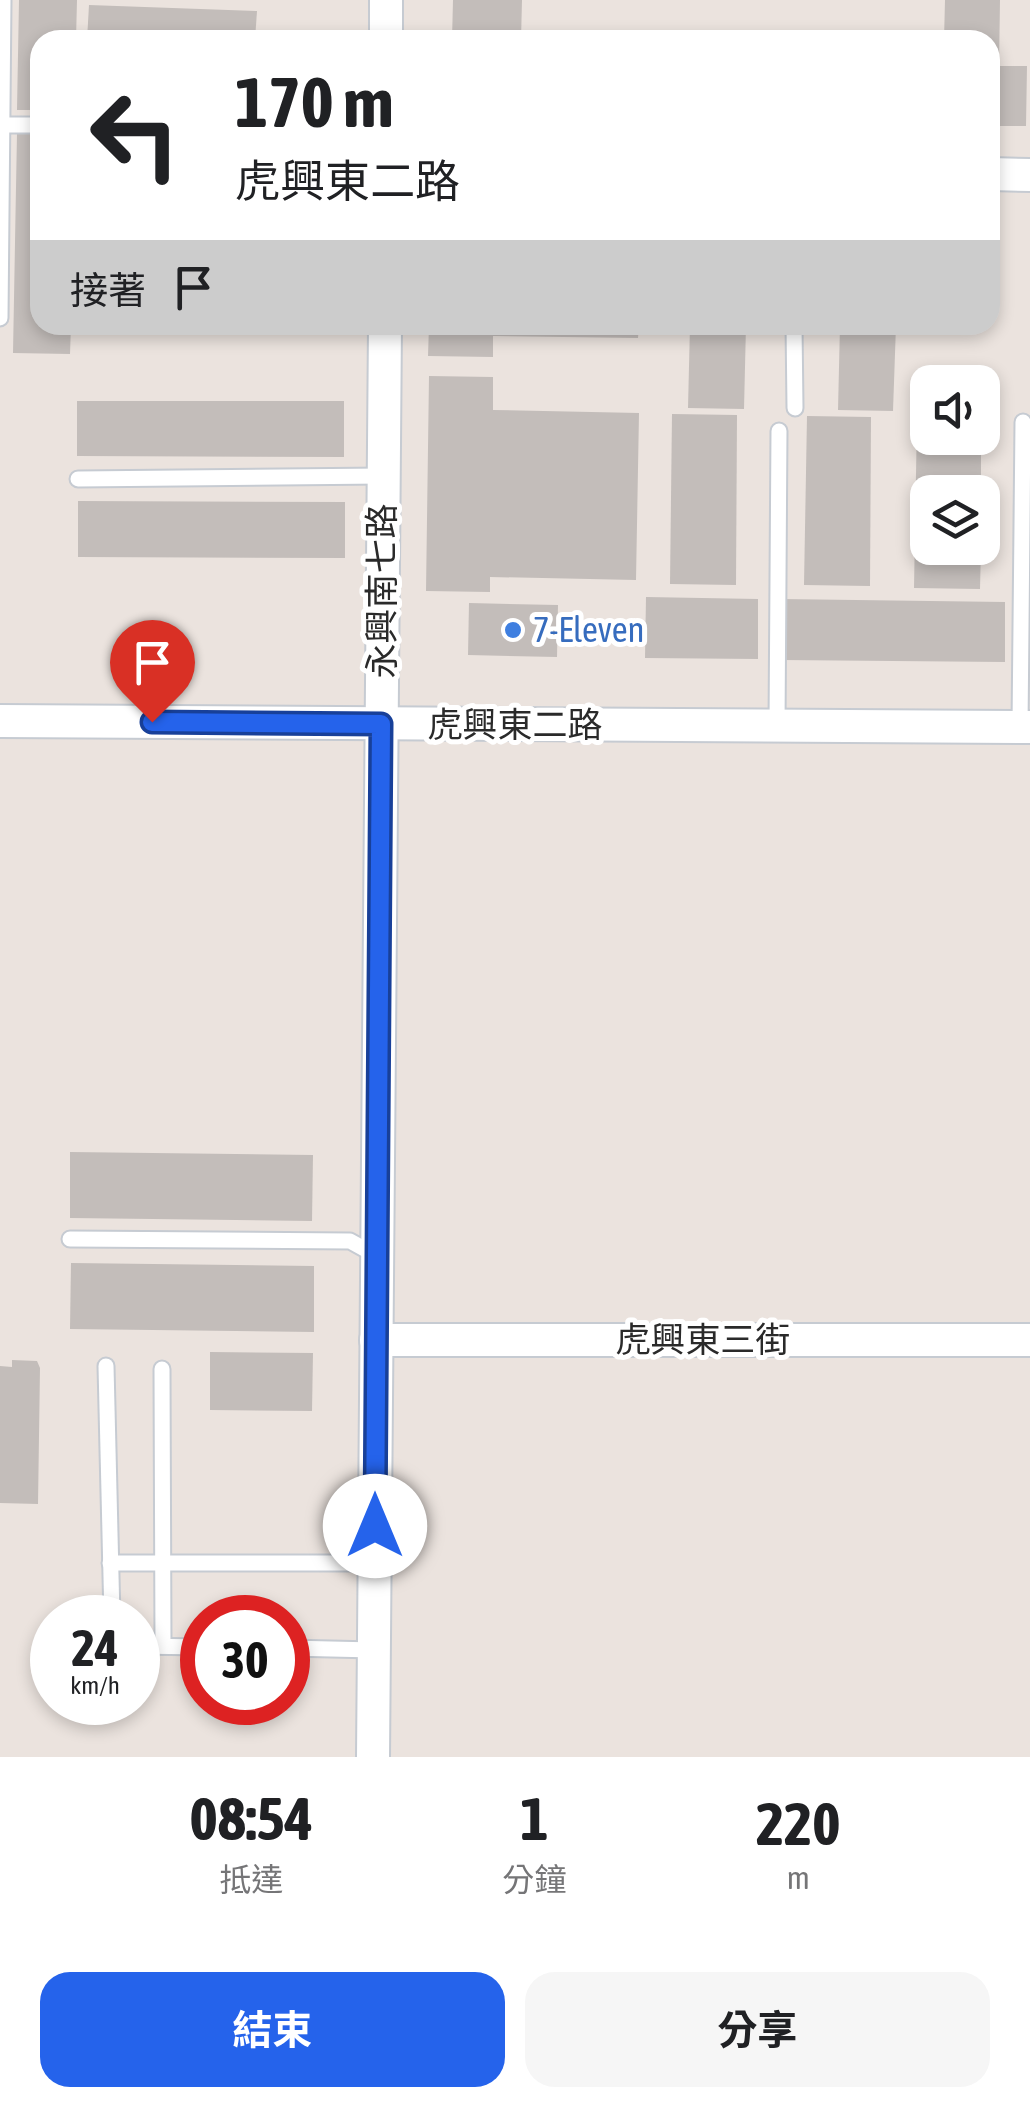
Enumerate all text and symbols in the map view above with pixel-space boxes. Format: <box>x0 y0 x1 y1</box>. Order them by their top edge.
text: 170 m <box>235 62 394 142</box>
icon: left <box>70 70 200 200</box>
text: 虎興東二路 <box>235 155 460 207</box>
icon: arrive <box>166 260 221 315</box>
text: 接著 <box>70 269 146 312</box>
map controls <box>910 365 1000 565</box>
button: sound <box>910 365 1000 455</box>
button: layers <box>910 475 1000 565</box>
street label: 永興南七路 <box>361 503 401 679</box>
place label: 7-Eleven <box>533 609 645 649</box>
marker: 7-Eleven <box>502 619 524 641</box>
pin <box>110 620 195 723</box>
icon: arrive <box>125 635 180 690</box>
street label: 虎興東二路 <box>427 704 603 744</box>
street label: 虎興東三街 <box>615 1319 791 1359</box>
position arrow <box>323 1474 427 1578</box>
speed limit sign: 30 <box>180 1595 310 1725</box>
text: 24 <box>71 1619 118 1677</box>
text: km/h <box>70 1671 120 1699</box>
text: 08:54 <box>189 1784 313 1853</box>
text: 1 <box>520 1784 549 1853</box>
text: 220 <box>756 1789 841 1858</box>
text: m <box>787 1859 810 1896</box>
text: 抵達 <box>219 1861 283 1898</box>
text: 分鐘 <box>502 1861 566 1898</box>
button: 結束 <box>40 1972 505 2087</box>
button: 分享 <box>525 1972 990 2087</box>

